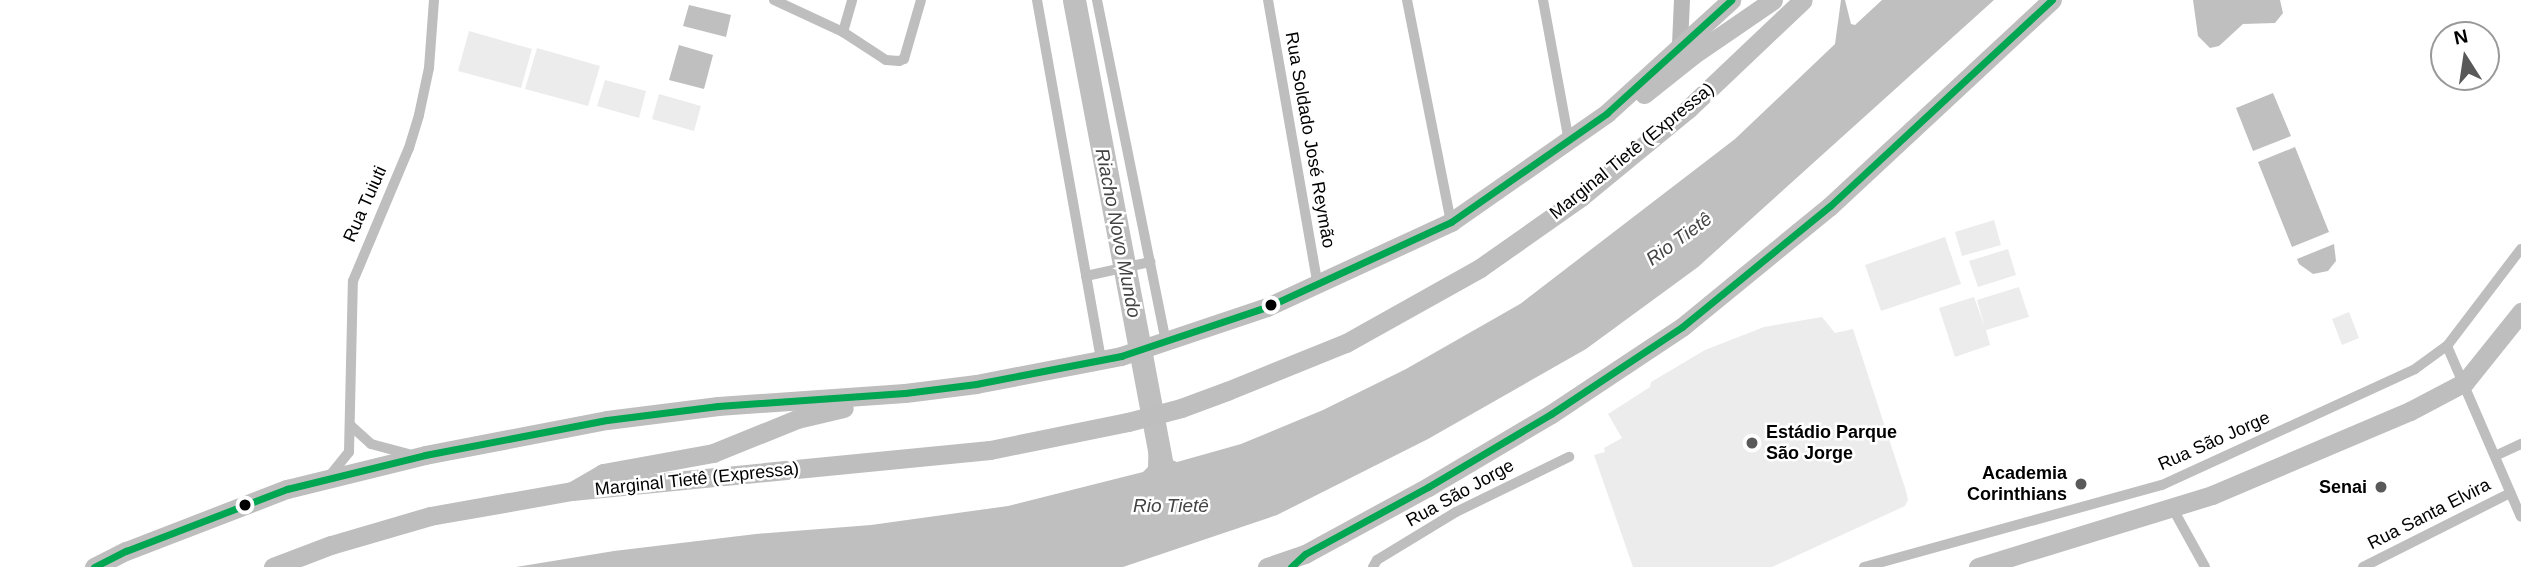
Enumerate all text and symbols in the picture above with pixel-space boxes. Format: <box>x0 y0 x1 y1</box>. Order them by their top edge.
north arrow <box>2430 21 2500 91</box>
text: N <box>2452 25 2470 49</box>
street label: Rua Soldado José Reymão <box>1280 30 1340 250</box>
street label: Marginal Tietê (Expressa) <box>1545 78 1719 224</box>
water label: Riacho Novo Mundo <box>1090 146 1146 320</box>
street label: Rua Tuiuti <box>339 162 391 246</box>
water label: Rio Tietê <box>1642 207 1716 271</box>
unlabelled marker <box>1264 298 1278 312</box>
street label: Rua São Jorge <box>2155 407 2273 475</box>
place label: Estádio Parque São Jorge <box>1766 422 1897 464</box>
marker: Estádio Parque São Jorge <box>1744 435 1760 451</box>
street label: Rua São Jorge <box>1402 454 1518 532</box>
street label: Marginal Tietê (Expressa) <box>594 458 800 500</box>
place label: Academia Corinthians <box>1967 463 2067 505</box>
street label: Rua Santa Elvira <box>2364 474 2494 554</box>
marker: Academia Corinthians <box>2073 476 2089 492</box>
place label: Senai <box>2319 476 2367 498</box>
marker: Senai <box>2373 479 2389 495</box>
water label: Rio Tietê <box>1133 495 1209 517</box>
unlabelled marker <box>238 498 252 512</box>

